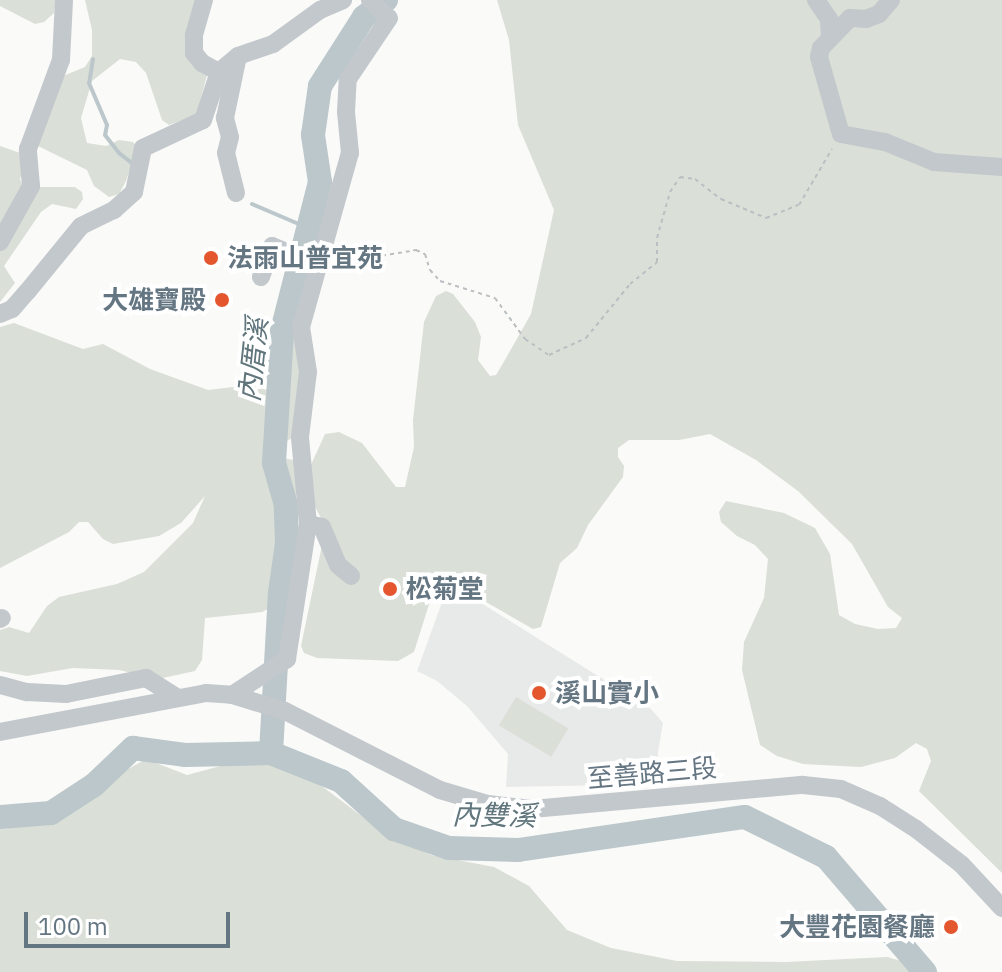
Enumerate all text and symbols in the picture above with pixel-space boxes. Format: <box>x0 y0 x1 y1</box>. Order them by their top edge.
place label: 法雨山普宜苑 <box>227 242 383 274</box>
marker: 法雨山普宜苑 <box>202 249 220 267</box>
place label: 大雄寶殿 <box>102 284 206 316</box>
marker: 大雄寶殿 <box>213 291 231 309</box>
water label: 內厝溪 <box>232 316 274 404</box>
place label: 松菊堂 <box>406 573 484 605</box>
marker: 松菊堂 <box>381 580 399 598</box>
place label: 溪山實小 <box>555 677 659 709</box>
marker: 溪山實小 <box>530 684 548 702</box>
street label: 至善路三段 <box>586 752 718 794</box>
water label: 內雙溪 <box>452 797 536 833</box>
scale bar <box>28 896 234 946</box>
text: 100 m <box>38 910 108 942</box>
place label: 大豐花園餐廳 <box>779 911 935 943</box>
marker: 大豐花園餐廳 <box>942 918 960 936</box>

